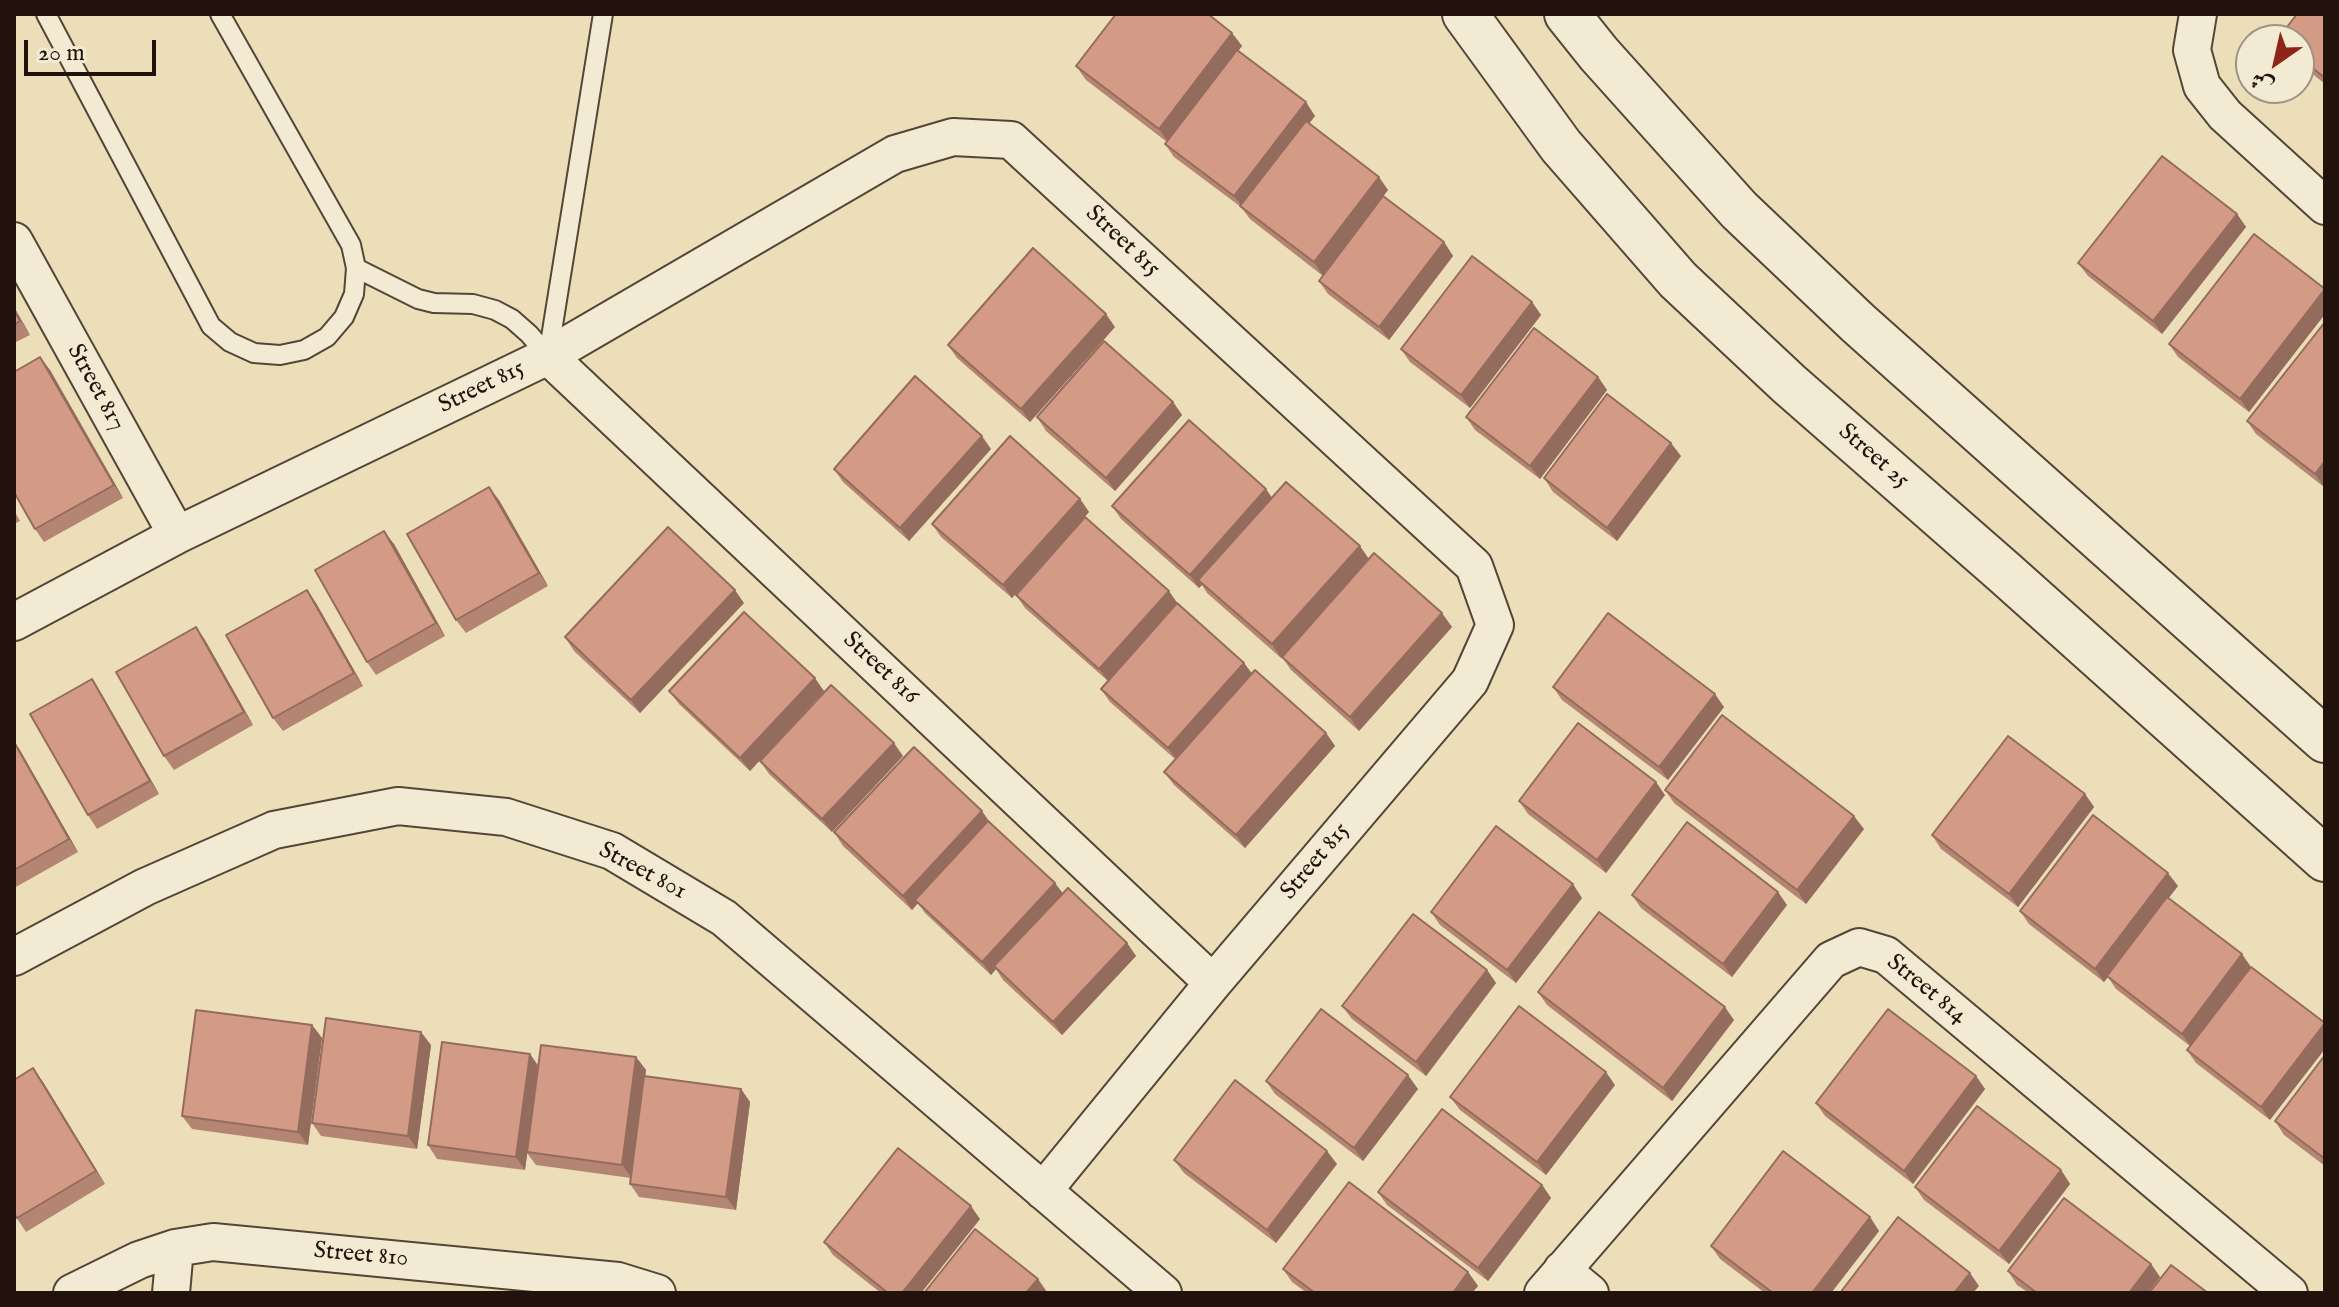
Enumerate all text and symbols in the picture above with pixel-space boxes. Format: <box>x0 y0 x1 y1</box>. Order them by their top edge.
scale bar <box>28 24 160 74</box>
north arrow <box>2235 24 2315 104</box>
text: 20 m <box>38 38 85 69</box>
text: ش <box>2246 65 2280 100</box>
street label: Street 815 <box>1079 200 1165 284</box>
street label: Street 817 <box>60 340 130 436</box>
street label: Street 815 <box>434 355 530 421</box>
street label: Street 25 <box>1832 418 1914 496</box>
street label: Street 816 <box>836 627 924 711</box>
street label: Street 815 <box>1275 818 1357 906</box>
street label: Street 801 <box>593 837 691 907</box>
street label: Street 814 <box>1880 949 1972 1031</box>
street label: Street 810 <box>312 1238 410 1274</box>

